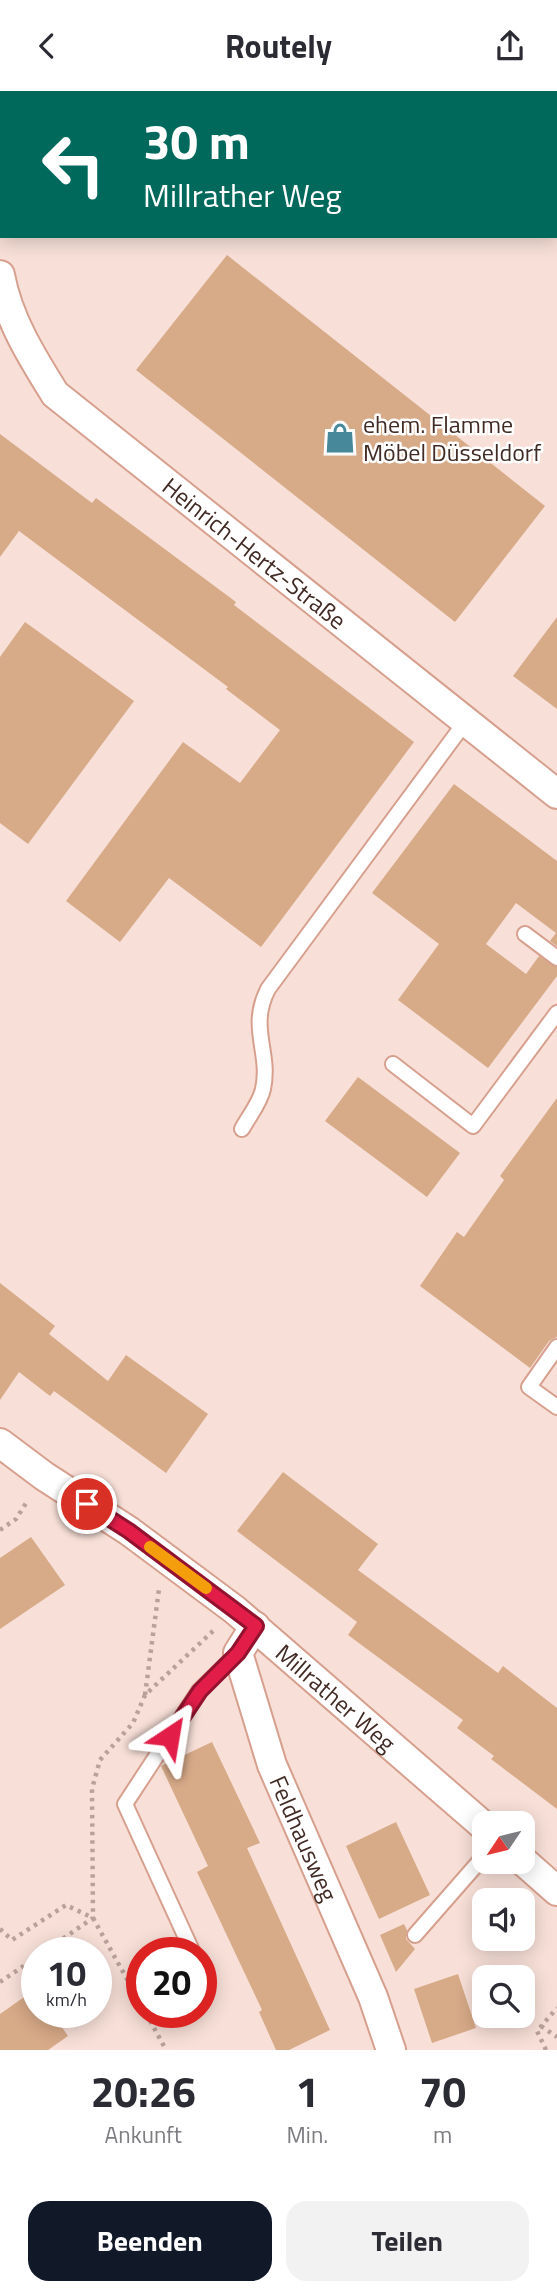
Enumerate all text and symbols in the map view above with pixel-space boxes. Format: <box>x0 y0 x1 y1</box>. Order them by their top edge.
text: Routely <box>225 22 332 70</box>
icon: back <box>28 27 66 65</box>
icon: share <box>491 27 529 65</box>
text: 30 m <box>143 103 250 178</box>
icon: left <box>28 119 119 210</box>
text: Millrather Weg <box>143 171 342 219</box>
place label: ehem. Flamme Möbel Düsseldorf <box>363 406 541 470</box>
shop icon: ehem. Flamme Möbel Düsseldorf <box>323 421 357 455</box>
street label: Heinrich-Hertz-Straße <box>155 468 354 638</box>
pin <box>57 1474 117 1534</box>
icon: arrive <box>68 1485 106 1523</box>
street label: Millrather Weg <box>268 1635 404 1760</box>
position arrow <box>133 1699 207 1773</box>
street label: Feldhausweg <box>261 1770 347 1907</box>
north arrow <box>472 1811 536 1874</box>
map controls <box>472 1811 535 2028</box>
button: sound <box>472 1888 535 1951</box>
speed limit sign: 20 <box>126 1937 217 2028</box>
text: 10 <box>47 1946 86 2000</box>
button: search <box>472 1965 535 2028</box>
text: km/h <box>46 1986 87 2013</box>
text: 20:26 <box>91 2059 196 2123</box>
text: 1 <box>296 2059 319 2123</box>
text: 70 <box>419 2059 466 2123</box>
text: Ankunft <box>105 2117 182 2152</box>
text: Min. <box>287 2117 328 2152</box>
text: m <box>433 2117 452 2152</box>
button: Beenden <box>28 2201 272 2281</box>
button: Teilen <box>286 2201 529 2281</box>

